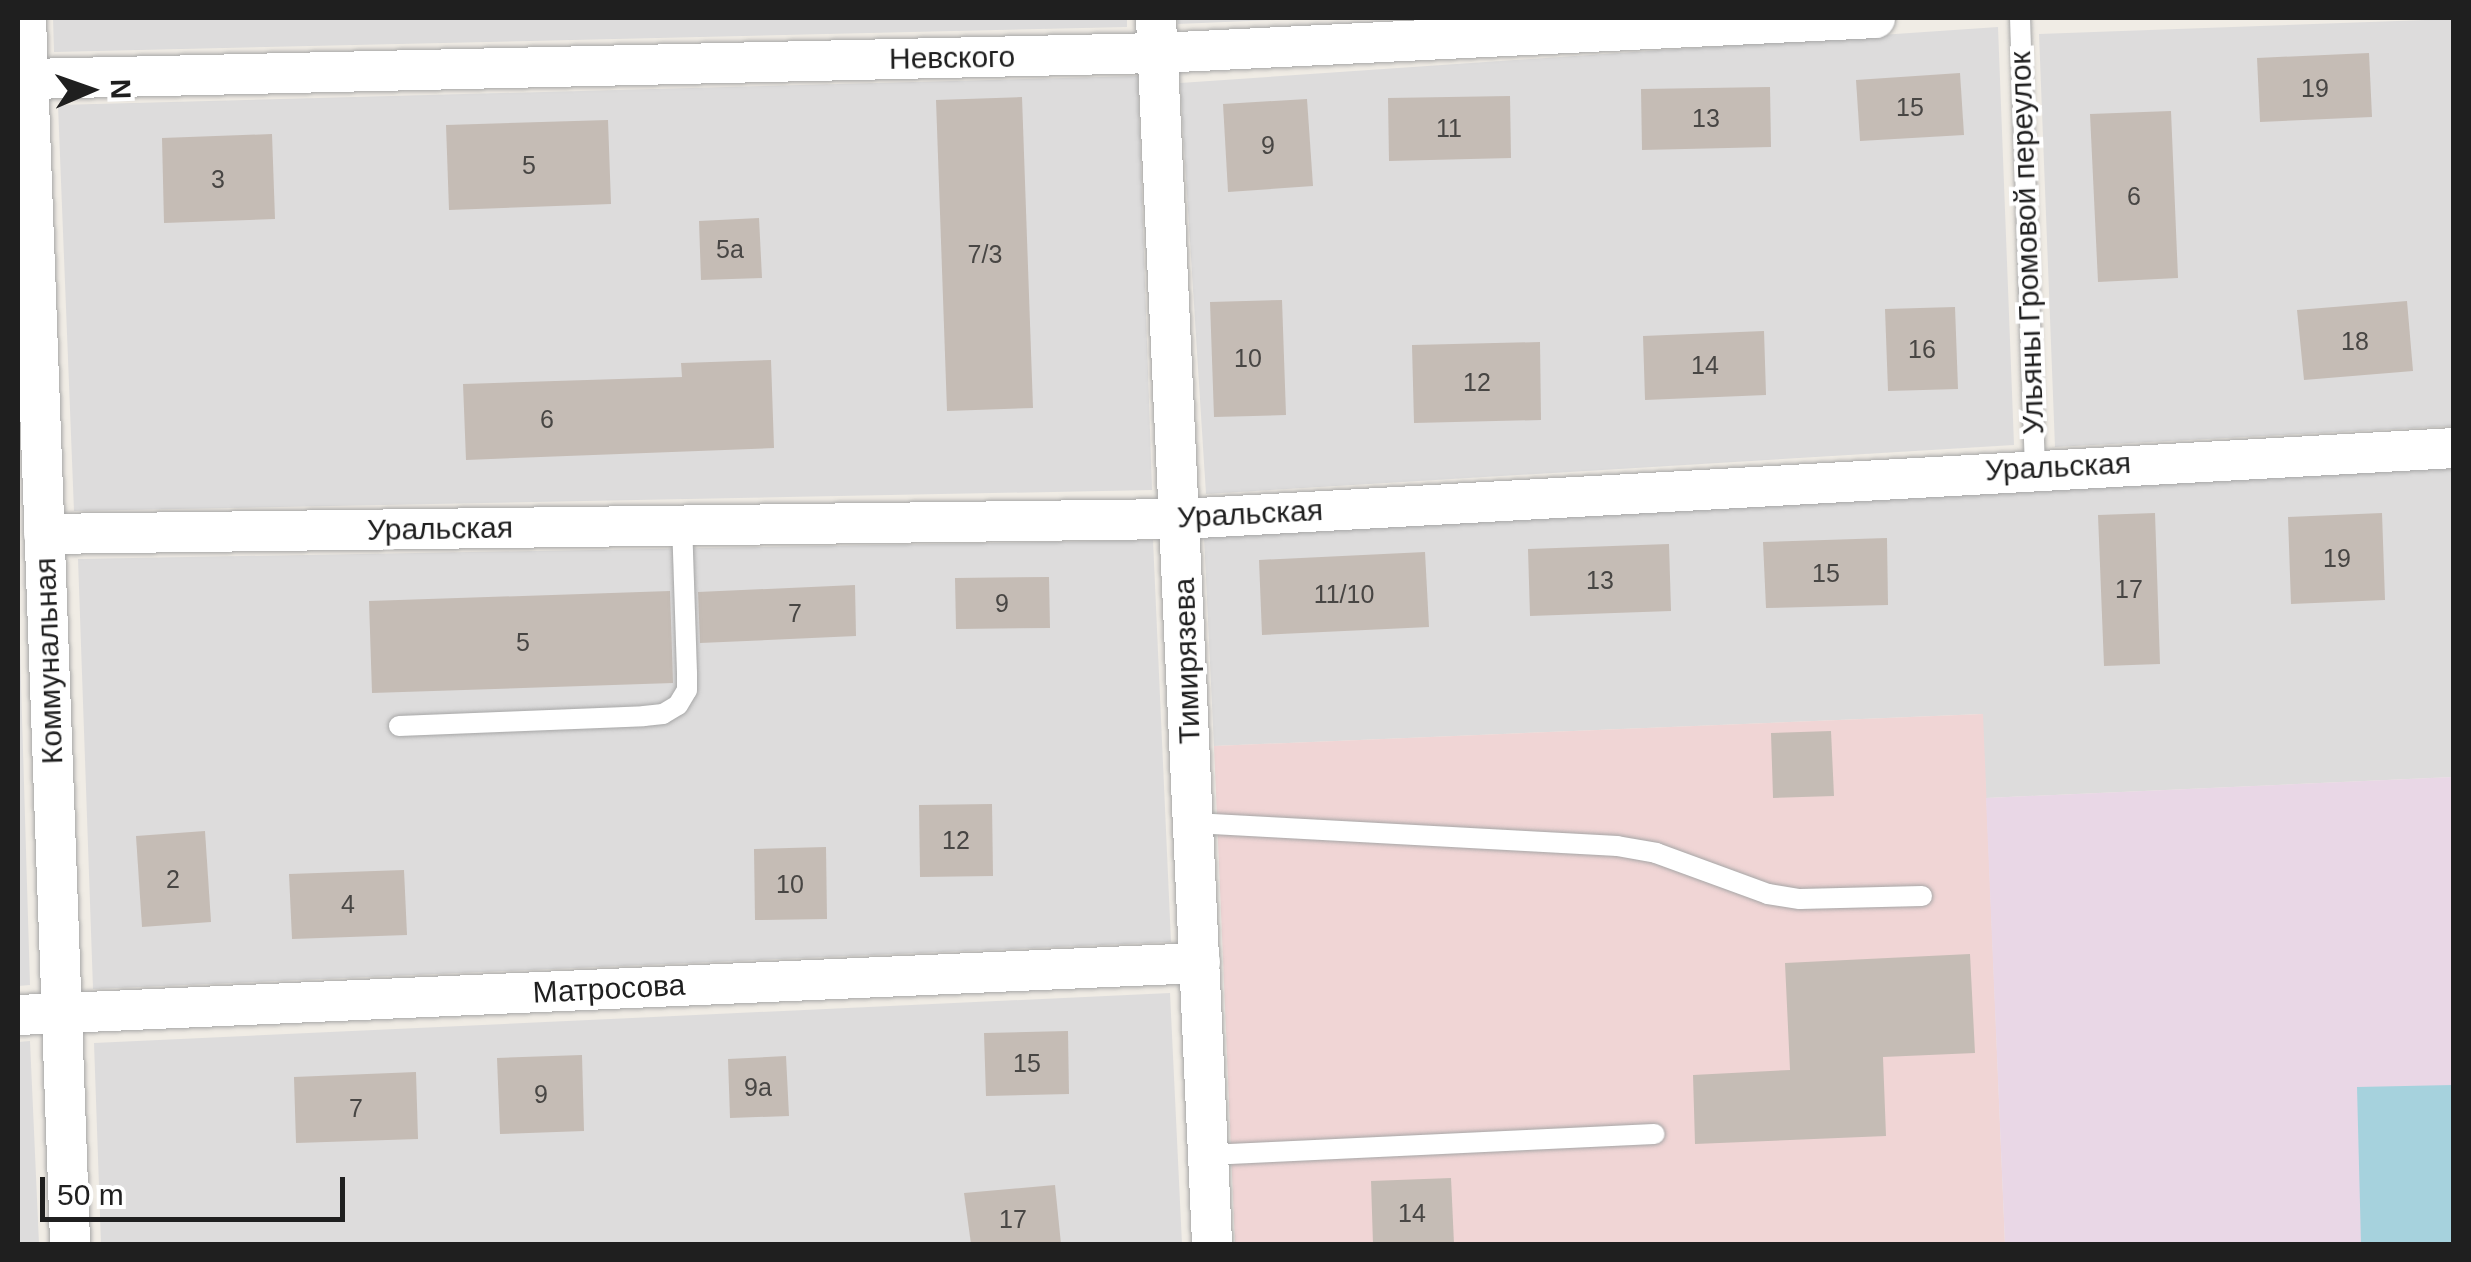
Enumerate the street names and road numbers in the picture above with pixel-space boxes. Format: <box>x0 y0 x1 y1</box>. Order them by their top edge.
street label: Невского <box>889 39 1015 77</box>
street label: Ульяны Громовой переулок <box>2002 51 2052 435</box>
street label: Уральская <box>1984 445 2132 489</box>
street label: Уральская <box>1176 492 1324 536</box>
street label: Уральская <box>367 510 513 548</box>
street label: Коммунальная <box>27 557 71 765</box>
street label: Тимирязева <box>1166 577 1208 745</box>
street label: Матросова <box>532 967 686 1011</box>

